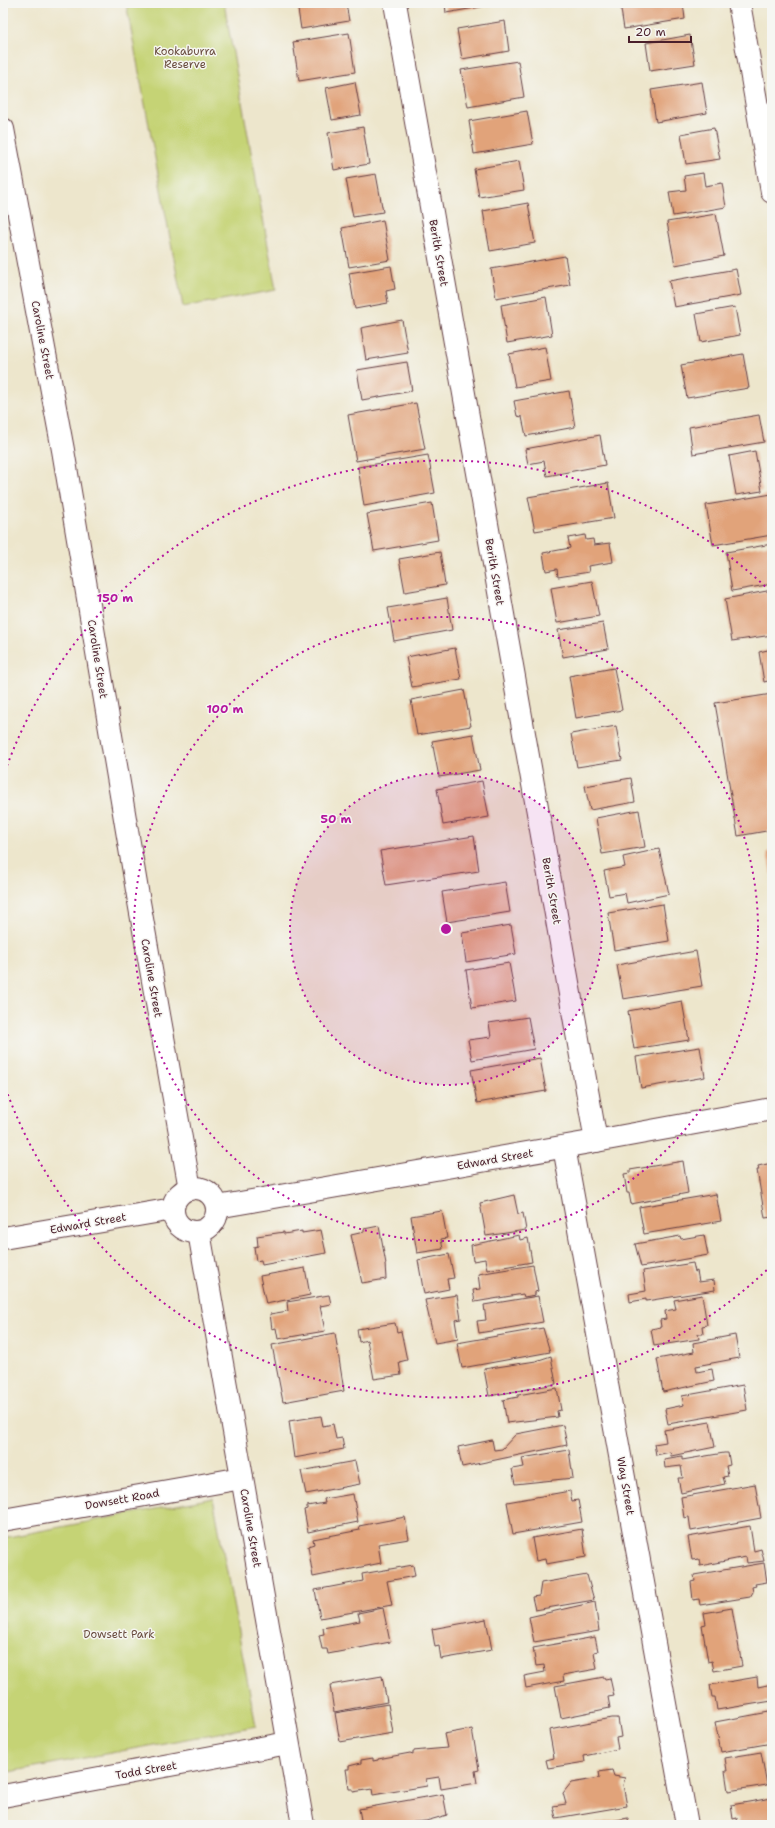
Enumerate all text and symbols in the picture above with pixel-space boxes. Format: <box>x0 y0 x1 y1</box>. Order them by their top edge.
scale bar <box>629 18 691 44</box>
text: 20 m <box>635 24 666 40</box>
park label: Kookaburra Reserve <box>154 44 216 72</box>
street label: Berith Street <box>425 218 452 288</box>
street label: Caroline Street <box>28 300 58 381</box>
street label: Berith Street <box>481 537 508 607</box>
text: 150 m <box>97 590 133 606</box>
street label: Caroline Street <box>84 619 111 700</box>
text: 100 m <box>207 701 244 717</box>
text: 50 m <box>321 811 352 827</box>
street label: Berith Street <box>538 856 565 926</box>
centre of rings <box>439 922 453 936</box>
street label: Caroline Street <box>137 938 166 1019</box>
street label: Edward Street <box>456 1145 535 1174</box>
street label: Edward Street <box>49 1209 128 1238</box>
street label: Way Street <box>613 1456 638 1517</box>
street label: Dowsett Road <box>84 1486 160 1513</box>
street label: Caroline Street <box>236 1488 265 1569</box>
park label: Dowsett Park <box>83 1627 155 1642</box>
street label: Todd Street <box>114 1758 178 1783</box>

